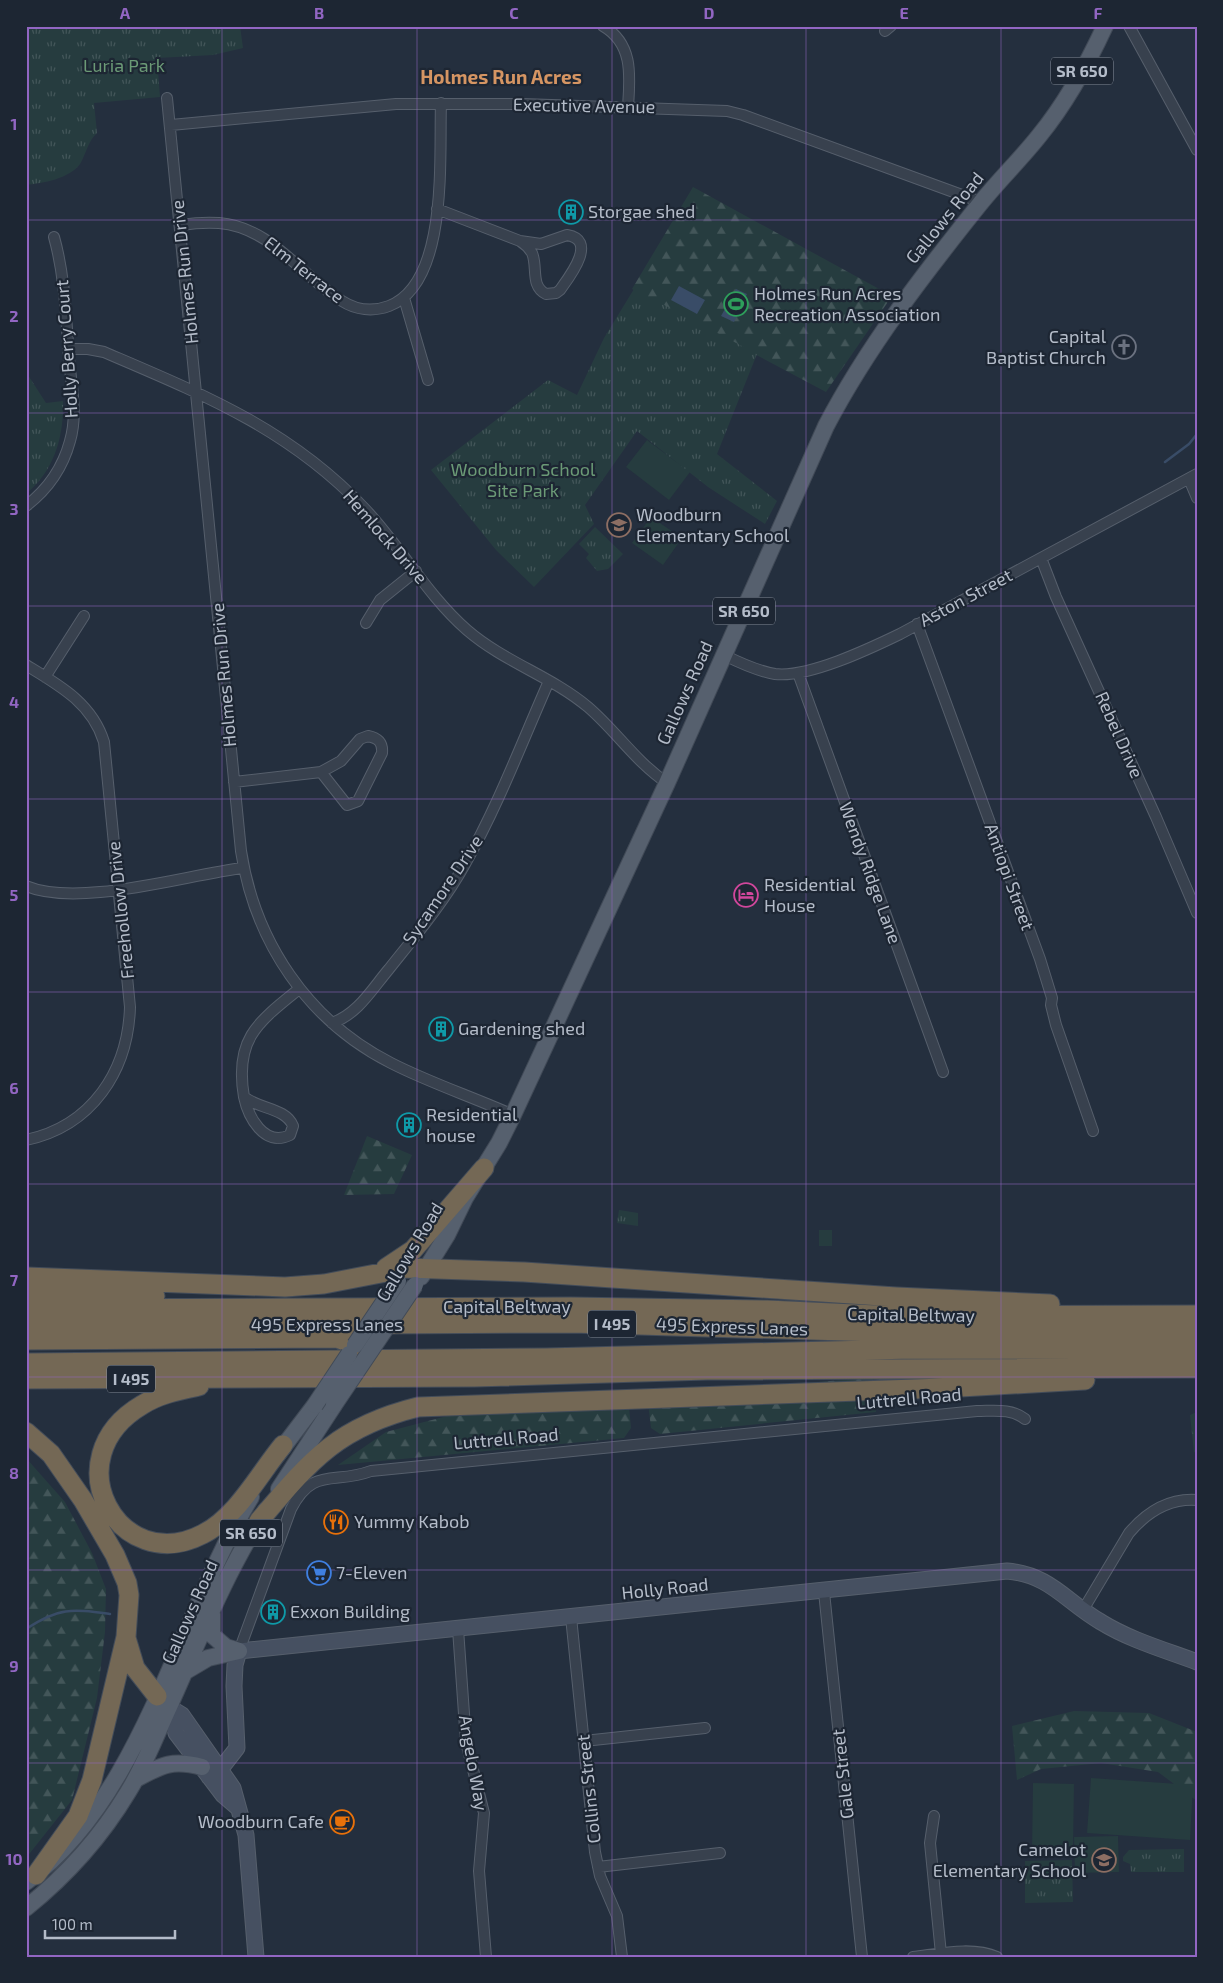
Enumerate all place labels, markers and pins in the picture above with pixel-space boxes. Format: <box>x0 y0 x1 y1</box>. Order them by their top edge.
building icon: Storgae shed <box>558 199 584 225</box>
place label: Storgae shed <box>588 200 695 222</box>
place label: Holmes Run Acres Recreation Association <box>754 282 940 325</box>
sports icon: Holmes Run Acres Recreation Association <box>723 291 749 317</box>
place label: Capital Baptist Church <box>986 325 1107 368</box>
church icon: Capital Baptist Church <box>1111 334 1137 360</box>
place label: Woodburn Elementary School <box>636 503 790 546</box>
school or university icon: Woodburn Elementary School <box>606 512 632 538</box>
place label: Residential House <box>764 873 856 916</box>
hotel icon: Residential House <box>733 882 759 908</box>
building icon: Gardening shed <box>428 1016 454 1042</box>
place label: Gardening shed <box>458 1017 585 1039</box>
place label: Residential house <box>426 1103 518 1146</box>
building icon: Residential house <box>396 1112 422 1138</box>
restaurant icon: Yummy Kabob <box>323 1509 349 1535</box>
place label: Yummy Kabob <box>354 1510 469 1532</box>
supermarket icon: 7-Eleven <box>306 1560 332 1586</box>
place label: 7-Eleven <box>336 1561 408 1583</box>
building icon: Exxon Building <box>260 1599 286 1625</box>
place label: Exxon Building <box>290 1600 410 1622</box>
cafe icon: Woodburn Cafe <box>329 1809 355 1835</box>
place label: Woodburn Cafe <box>198 1810 324 1832</box>
place label: Camelot Elementary School <box>933 1838 1087 1881</box>
school or university icon: Camelot Elementary School <box>1091 1847 1117 1873</box>

